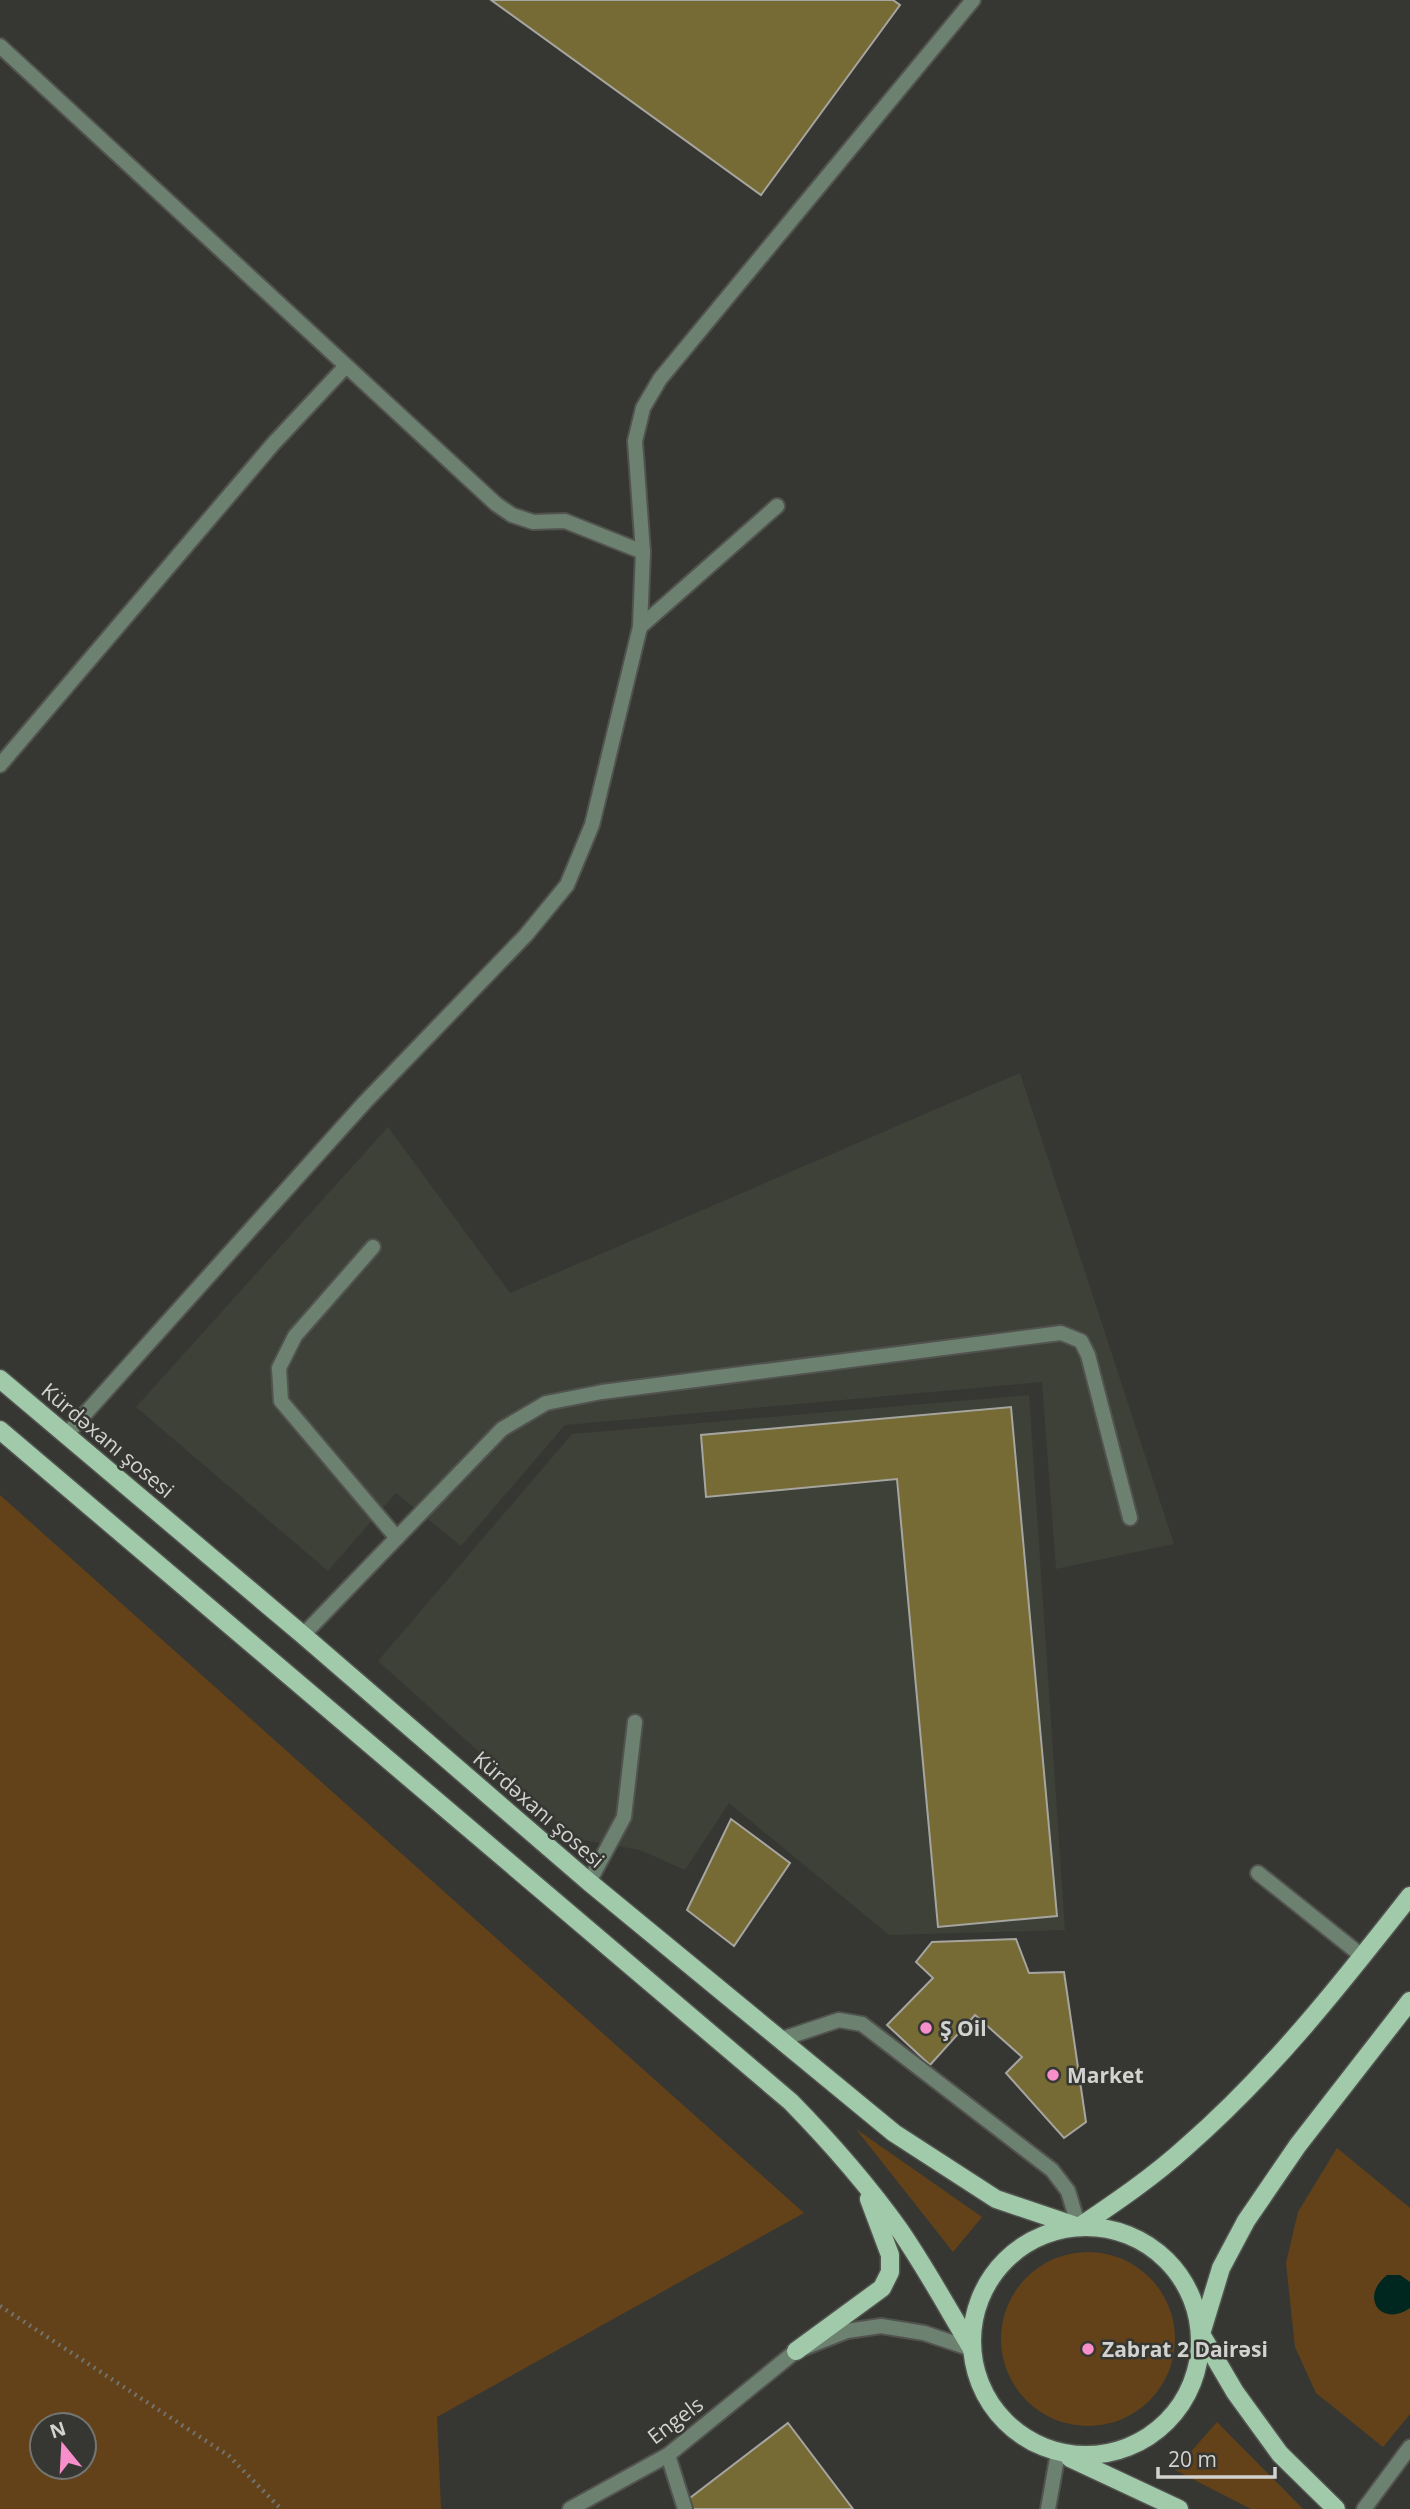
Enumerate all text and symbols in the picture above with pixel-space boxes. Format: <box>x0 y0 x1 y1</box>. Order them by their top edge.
street label: Kürdəxanı şosesi <box>36 1376 180 1504</box>
street label: Kürdəxanı şosesi <box>468 1744 610 1874</box>
place label: Ş Oil <box>940 2014 987 2042</box>
marker: Ş Oil <box>918 2020 934 2036</box>
place label: Market <box>1067 2061 1144 2089</box>
marker: Market <box>1045 2067 1061 2083</box>
place label: Zabrat 2 Dairəsi <box>1102 2335 1268 2363</box>
marker: Zabrat 2 Dairəsi <box>1080 2341 1096 2357</box>
street label: Engels <box>641 2390 709 2450</box>
north arrow <box>28 2411 98 2481</box>
text: N <box>46 2415 69 2445</box>
scale bar <box>1158 2436 1275 2480</box>
text: 20 m <box>1168 2445 1217 2473</box>

